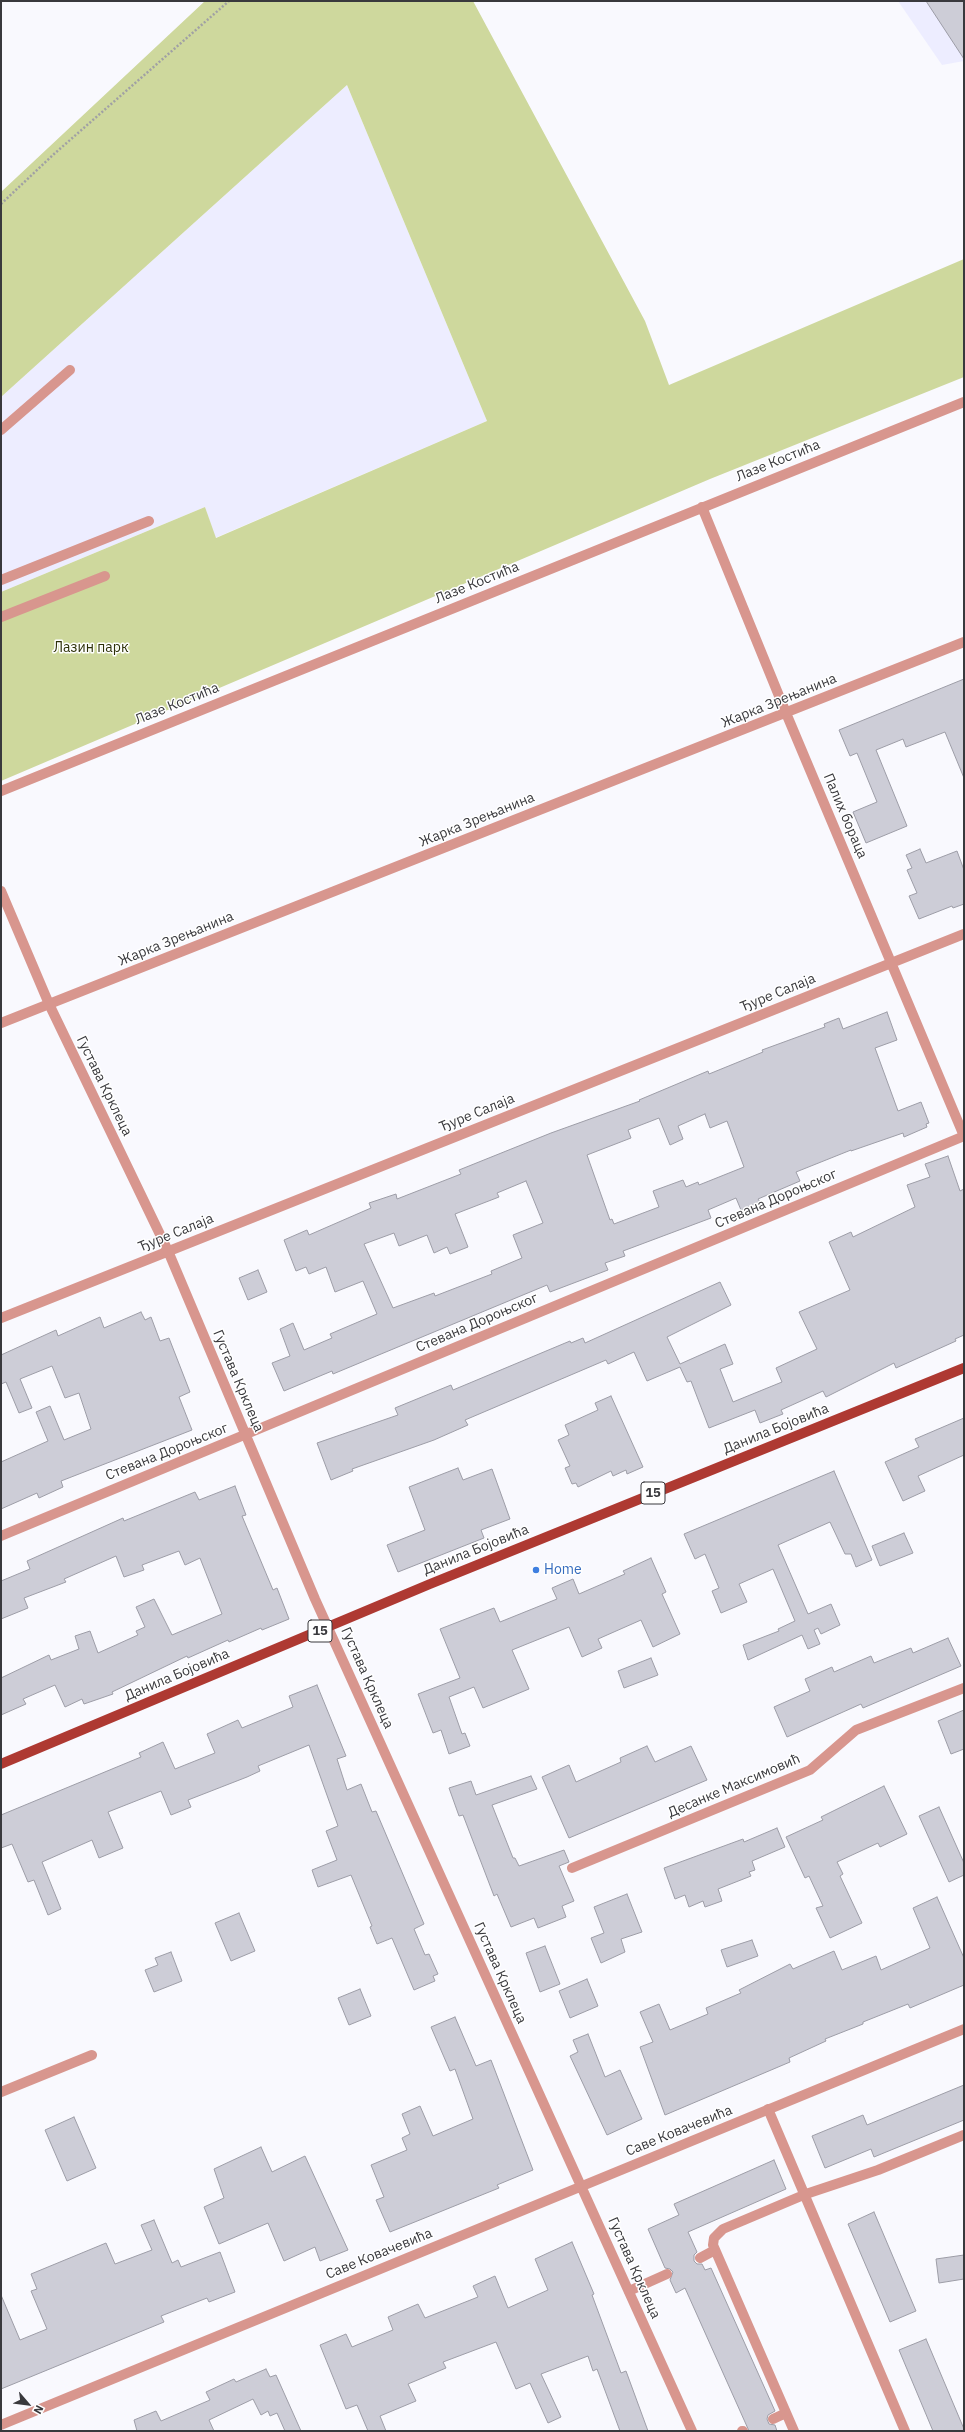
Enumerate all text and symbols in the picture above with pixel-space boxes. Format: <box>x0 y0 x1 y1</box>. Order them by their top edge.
street label: Лазе Костића <box>734 437 822 485</box>
street label: Лазе Костића <box>433 559 521 607</box>
park label: Лазин парк <box>53 640 129 656</box>
street label: Жарка Зрењанина <box>719 670 839 732</box>
street label: Лазе Костића <box>133 680 221 728</box>
street label: Палих бораца <box>819 771 871 861</box>
street label: Жарка Зрењанина <box>417 789 537 851</box>
street label: Жарка Зрењанина <box>116 908 236 970</box>
street label: Ђуре Салаја <box>738 970 818 1016</box>
street label: Густава Крклеца <box>72 1033 136 1139</box>
street label: Ђуре Салаја <box>437 1090 517 1136</box>
street label: Стевана Дороњског <box>712 1166 840 1232</box>
street label: Ђуре Салаја <box>136 1210 216 1256</box>
street label: Стевана Дороњског <box>413 1290 541 1356</box>
street label: Густава Крклеца <box>209 1327 267 1435</box>
street label: Данила Бојовића <box>721 1400 831 1458</box>
street label: Стевана Дороњског <box>103 1420 231 1484</box>
road number: 15 <box>641 1482 665 1504</box>
street label: Данила Бојовића <box>421 1521 531 1579</box>
place label: Home <box>544 1562 582 1578</box>
marker: Home <box>531 1565 541 1575</box>
road number: 15 <box>308 1620 332 1642</box>
street label: Густава Крклеца <box>337 1625 397 1731</box>
street label: Данила Бојовића <box>122 1645 232 1705</box>
street label: Десанке Максимовић <box>665 1750 803 1822</box>
street label: Густава Крклеца <box>470 1920 530 2026</box>
street label: Саве Ковачевића <box>623 2102 735 2160</box>
street label: Густава Крклеца <box>604 2215 664 2321</box>
street label: Саве Ковачевића <box>323 2225 435 2283</box>
north arrow <box>8 2384 48 2424</box>
text: N <box>31 2403 47 2416</box>

